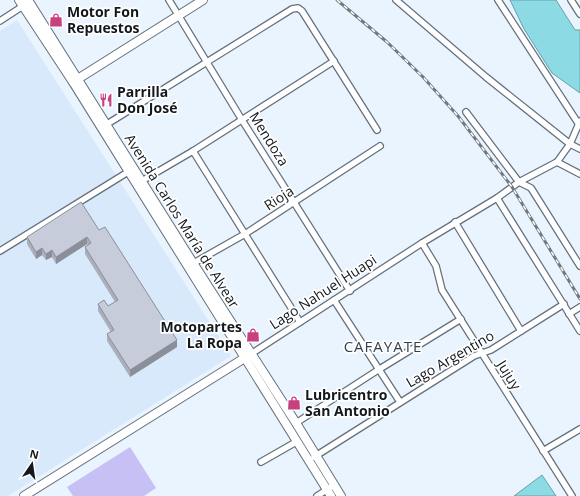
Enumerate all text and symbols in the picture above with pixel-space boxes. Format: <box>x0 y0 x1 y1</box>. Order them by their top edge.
place label: Motor Fon Repuestos <box>67 2 140 37</box>
shop icon: Motor Fon Repuestos <box>48 12 64 28</box>
place label: Parrilla Don José <box>117 82 177 117</box>
restaurant icon: Parrilla Don José <box>98 92 114 108</box>
street label: Mendoza <box>245 108 293 169</box>
street label: Avenida Carlos María de Alvear <box>121 130 244 312</box>
street label: Rioja <box>260 181 297 214</box>
street label: Lago Nahuel Huapi <box>266 250 380 333</box>
place label: Motopartes La Ropa <box>160 317 242 352</box>
street label: Lago Argentino <box>402 326 497 392</box>
shop icon: Motopartes La Ropa <box>245 327 261 343</box>
district label: CAFAYATE <box>344 336 422 356</box>
street label: Jujuy <box>492 355 526 394</box>
place label: Lubricentro San Antonio <box>305 385 390 420</box>
shop icon: Lubricentro San Antonio <box>286 395 302 411</box>
north arrow <box>12 444 52 484</box>
text: N <box>28 445 40 462</box>

